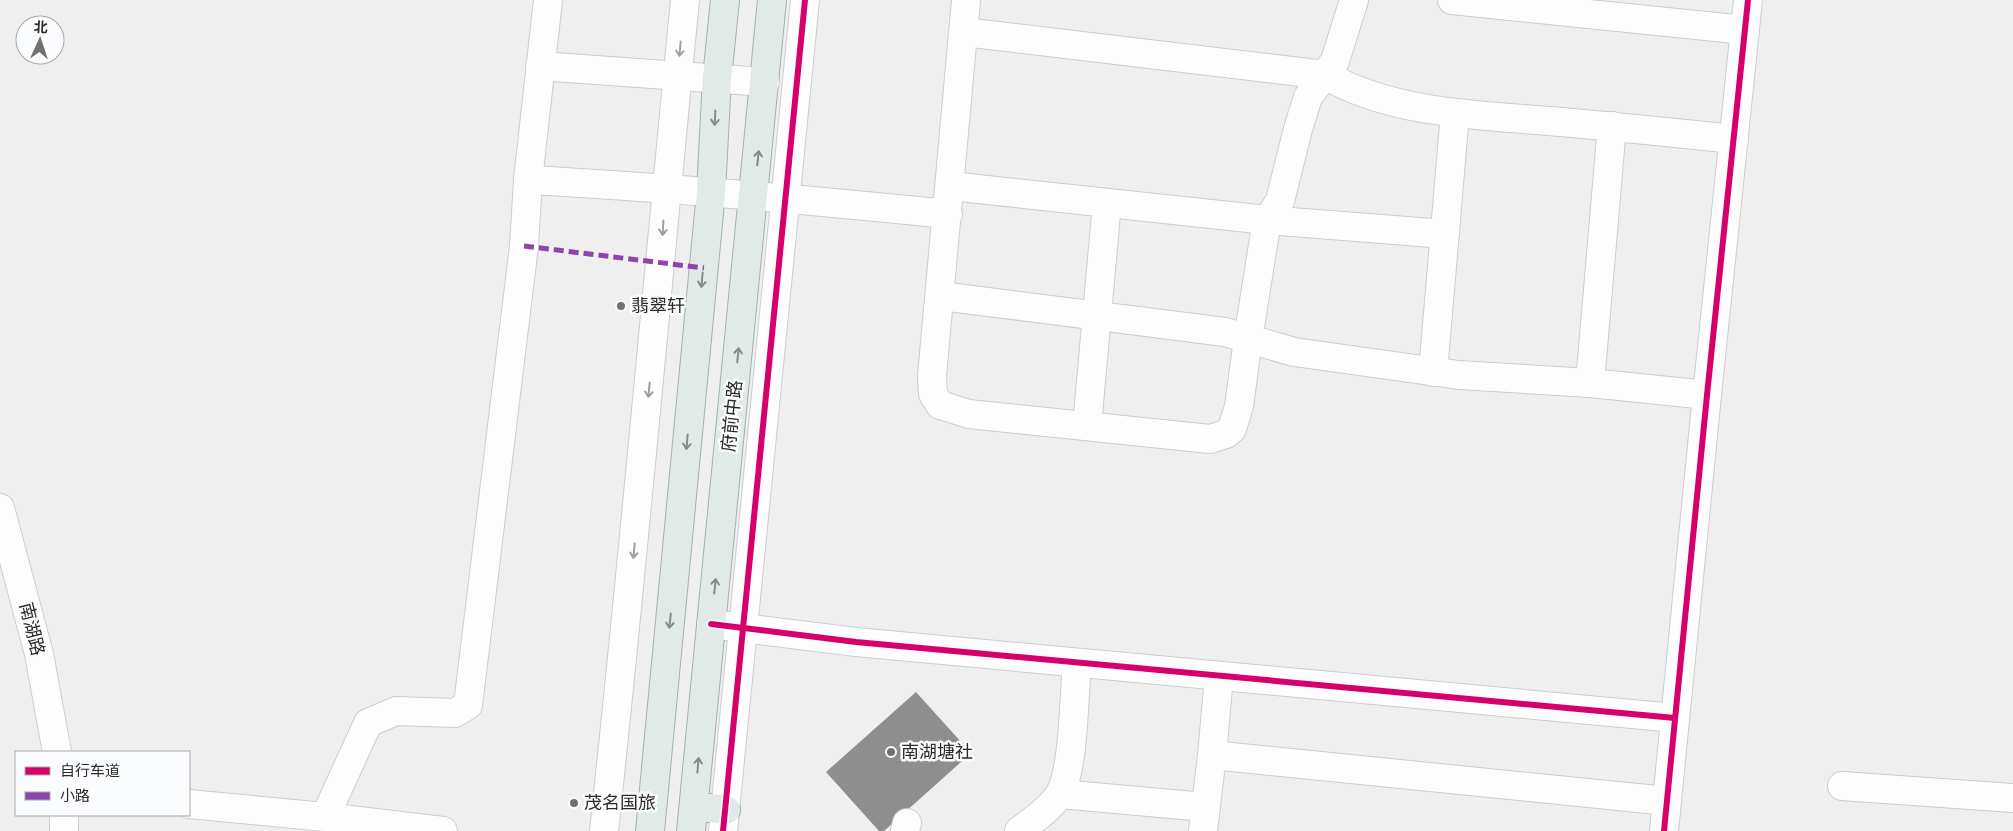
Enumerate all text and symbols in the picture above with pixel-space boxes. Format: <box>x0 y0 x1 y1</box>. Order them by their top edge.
north arrow <box>15 15 65 65</box>
text: 北 <box>33 18 48 36</box>
one-way arrow <box>675 40 685 56</box>
one-way arrow <box>711 110 720 126</box>
one-way arrow <box>753 150 763 166</box>
one-way arrow <box>659 219 668 235</box>
one-way arrow <box>698 272 707 288</box>
place label: 翡翠轩 <box>631 294 685 317</box>
marker: 翡翠轩 <box>615 300 627 312</box>
one-way arrow <box>733 347 743 363</box>
street label: 府前中路 <box>716 379 747 453</box>
one-way arrow <box>644 381 654 397</box>
one-way arrow <box>682 434 692 450</box>
one-way arrow <box>629 543 639 559</box>
one-way arrow <box>710 578 720 594</box>
street label: 南湖路 <box>15 600 50 658</box>
one-way arrow <box>665 613 675 629</box>
place label: 南湖塘社 <box>901 740 973 763</box>
marker: 南湖塘社 <box>885 746 897 758</box>
legend <box>15 751 190 816</box>
one-way arrow <box>693 757 702 773</box>
text: 自行车道 <box>60 761 120 780</box>
text: 小路 <box>60 786 90 805</box>
place label: 茂名国旅 <box>584 791 656 814</box>
marker: 茂名国旅 <box>568 797 580 809</box>

